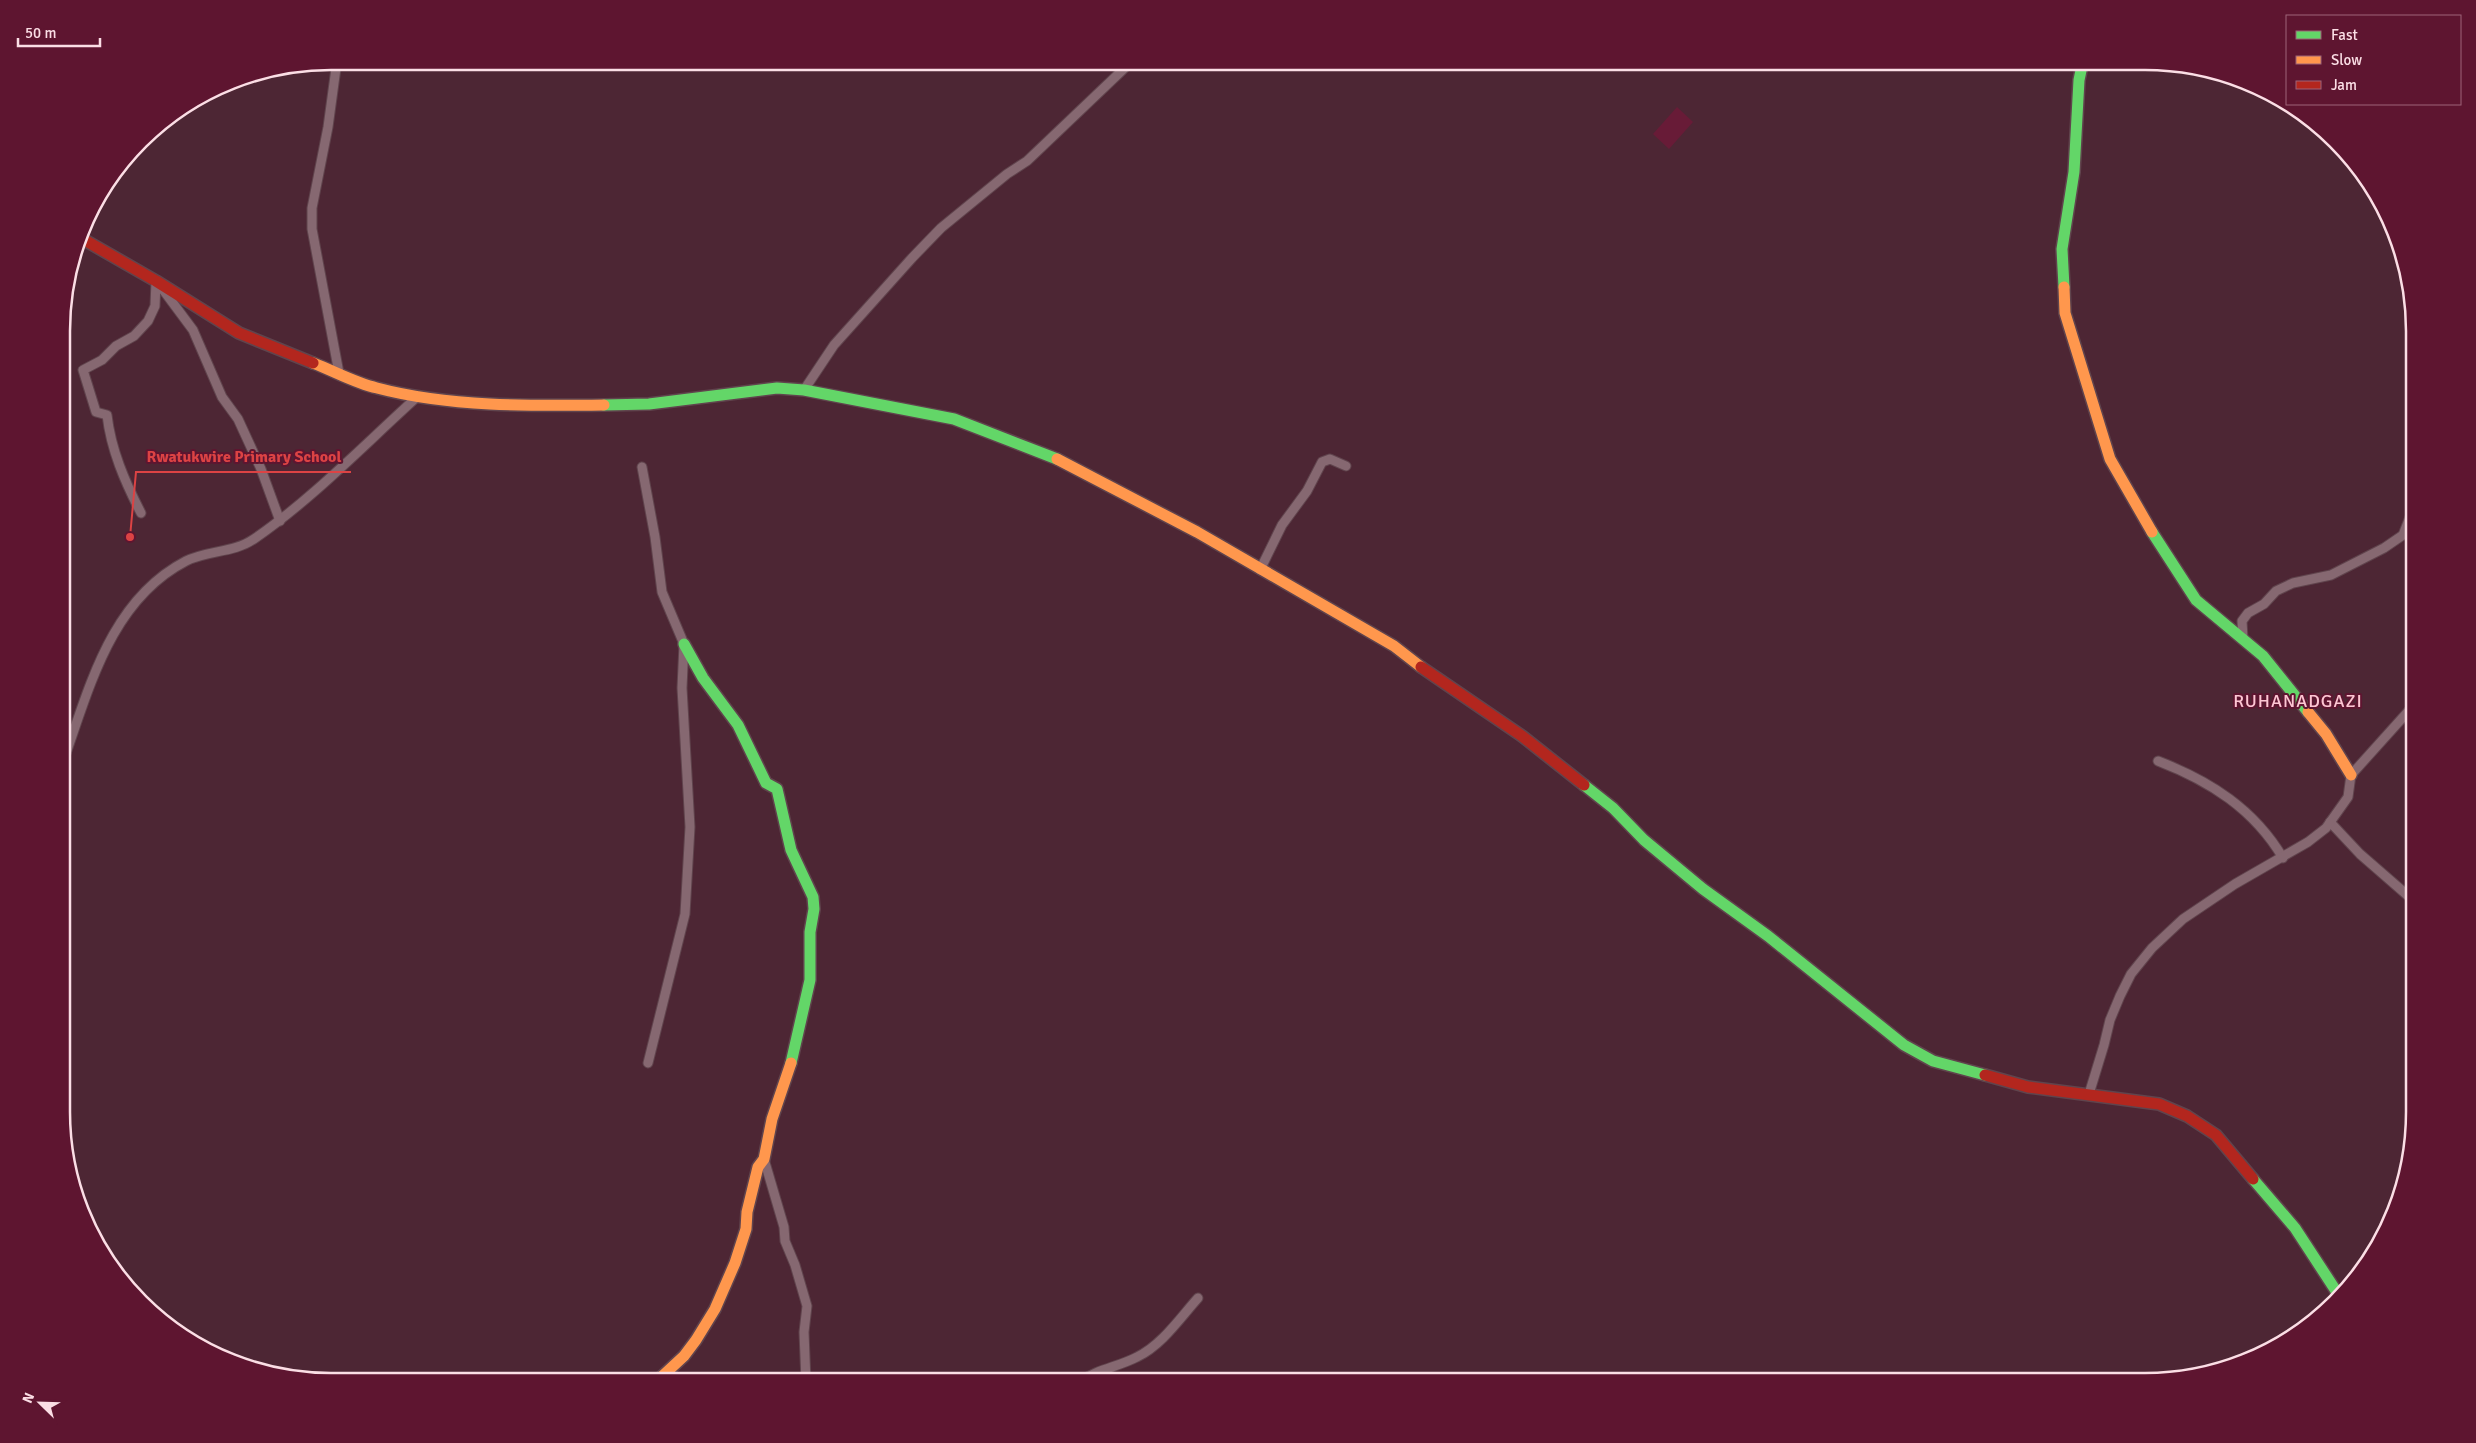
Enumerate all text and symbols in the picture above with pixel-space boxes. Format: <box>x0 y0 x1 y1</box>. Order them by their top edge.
scale bar <box>18 15 100 47</box>
legend <box>2286 15 2461 105</box>
text: 50 m <box>25 24 56 42</box>
text: Fast <box>2331 26 2358 44</box>
text: Slow <box>2331 51 2362 69</box>
text: Jam <box>2331 76 2357 94</box>
callout: Rwatukwire Primary School <box>136 441 351 472</box>
text: Rwatukwire Primary School <box>147 447 341 467</box>
district label: RUHANADGAZI <box>2233 690 2363 712</box>
north arrow <box>15 1378 65 1428</box>
text: N <box>19 1390 38 1406</box>

